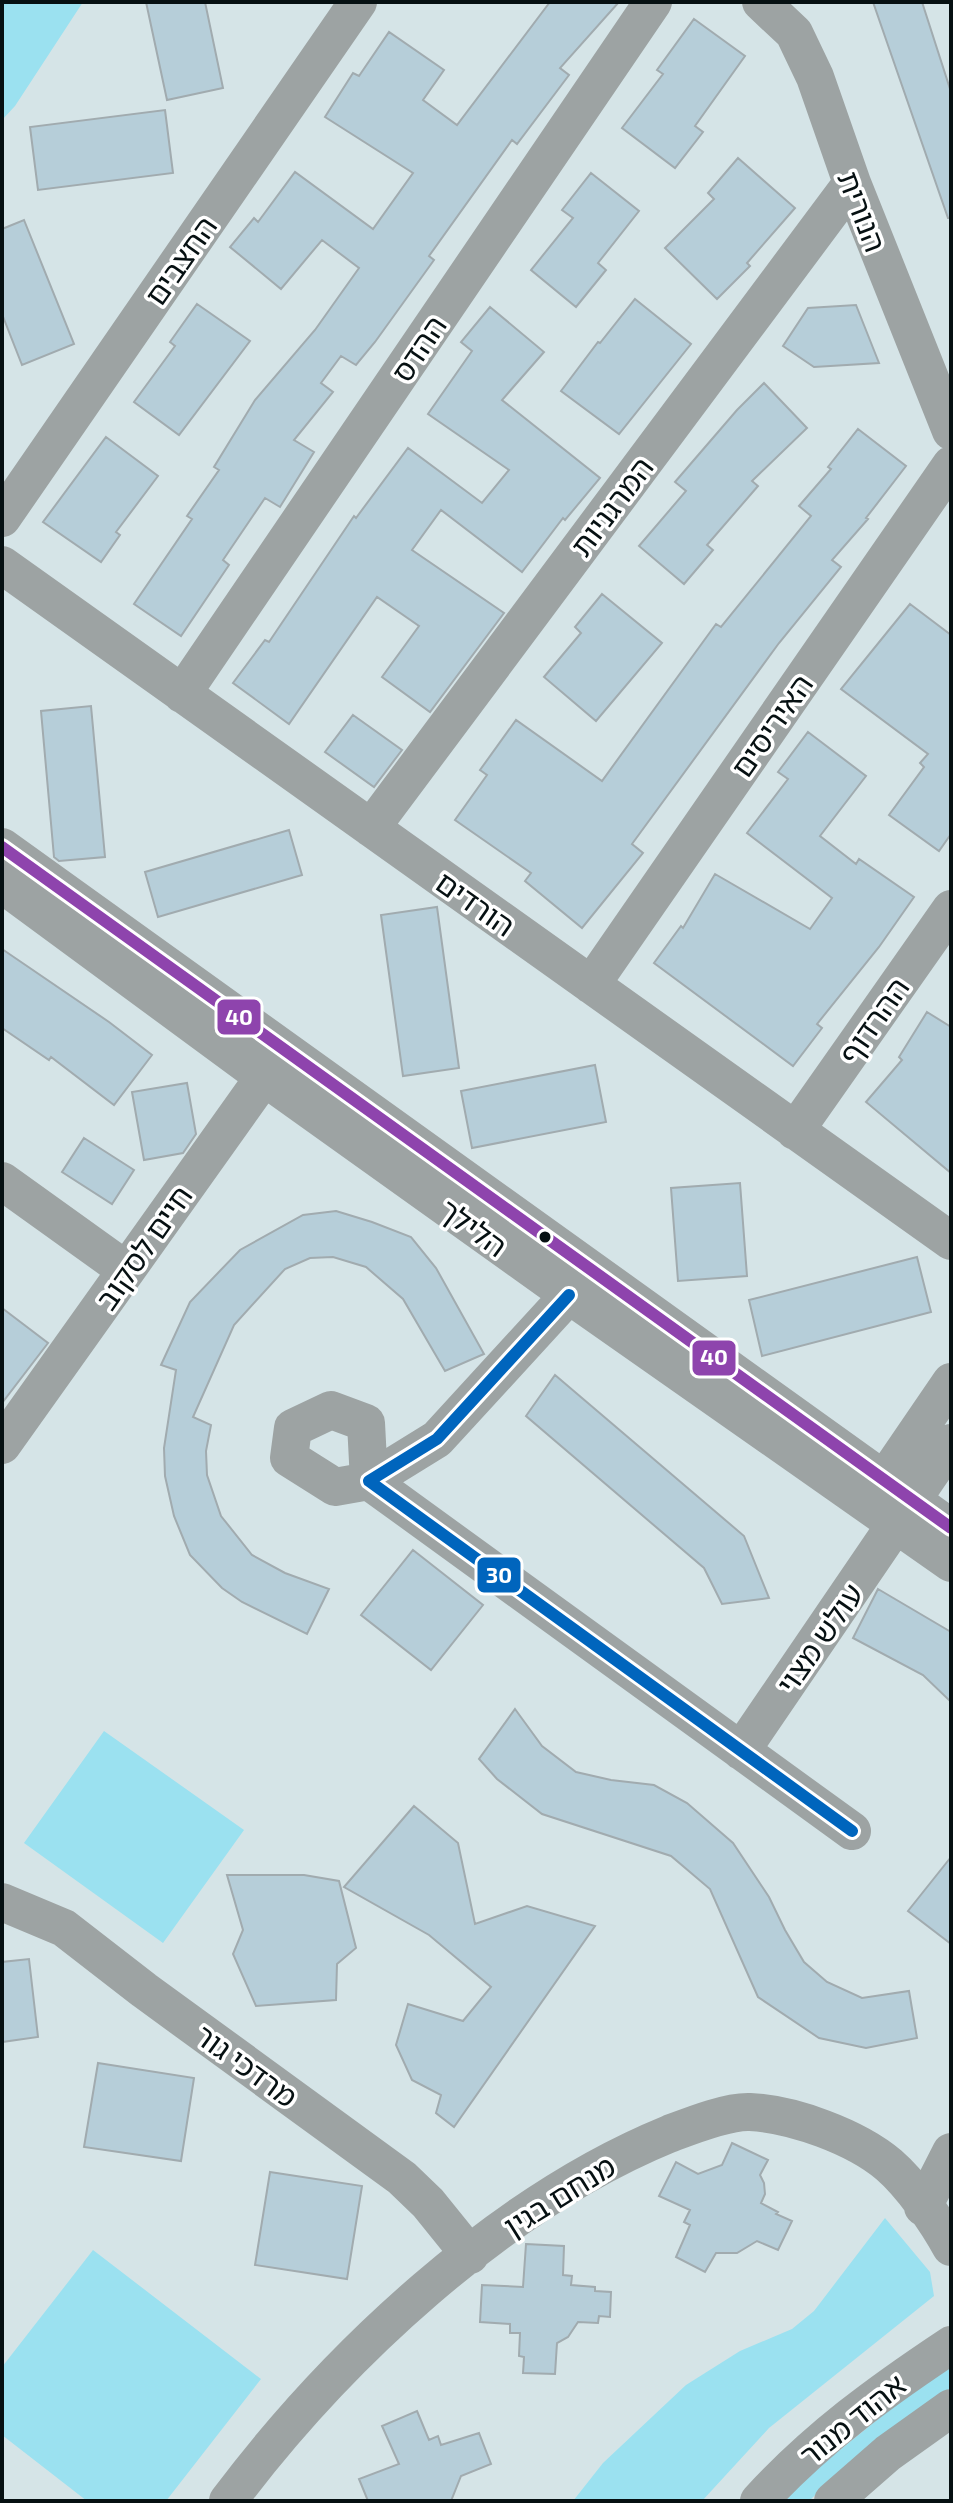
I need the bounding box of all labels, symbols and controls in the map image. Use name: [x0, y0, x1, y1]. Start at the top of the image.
street label: הנורית: [831, 166, 895, 256]
street label: החצבים: [137, 209, 223, 311]
street label: ההדס: [383, 308, 453, 388]
street label: המרגניות: [562, 449, 660, 563]
street label: האיריסים: [723, 667, 819, 783]
street label: הורדים: [430, 863, 522, 943]
street label: ההרדוף: [830, 970, 916, 1070]
line badge: 40: [216, 998, 262, 1036]
text: 40: [225, 1003, 253, 1029]
street label: חיים לסקוב: [87, 1178, 199, 1316]
street label: הלילך: [433, 1191, 515, 1263]
unlabelled marker: [537, 1229, 553, 1245]
line badge: 40: [691, 1339, 737, 1377]
text: 40: [700, 1343, 728, 1369]
line badge: 30: [476, 1556, 522, 1594]
text: 30: [486, 1561, 512, 1587]
street label: עולש מצוי: [768, 1576, 870, 1700]
street label: מרדכי גור: [189, 2016, 305, 2114]
street label: מנחם בגין: [497, 2147, 621, 2243]
street label: אהוד מנור: [792, 2366, 912, 2472]

